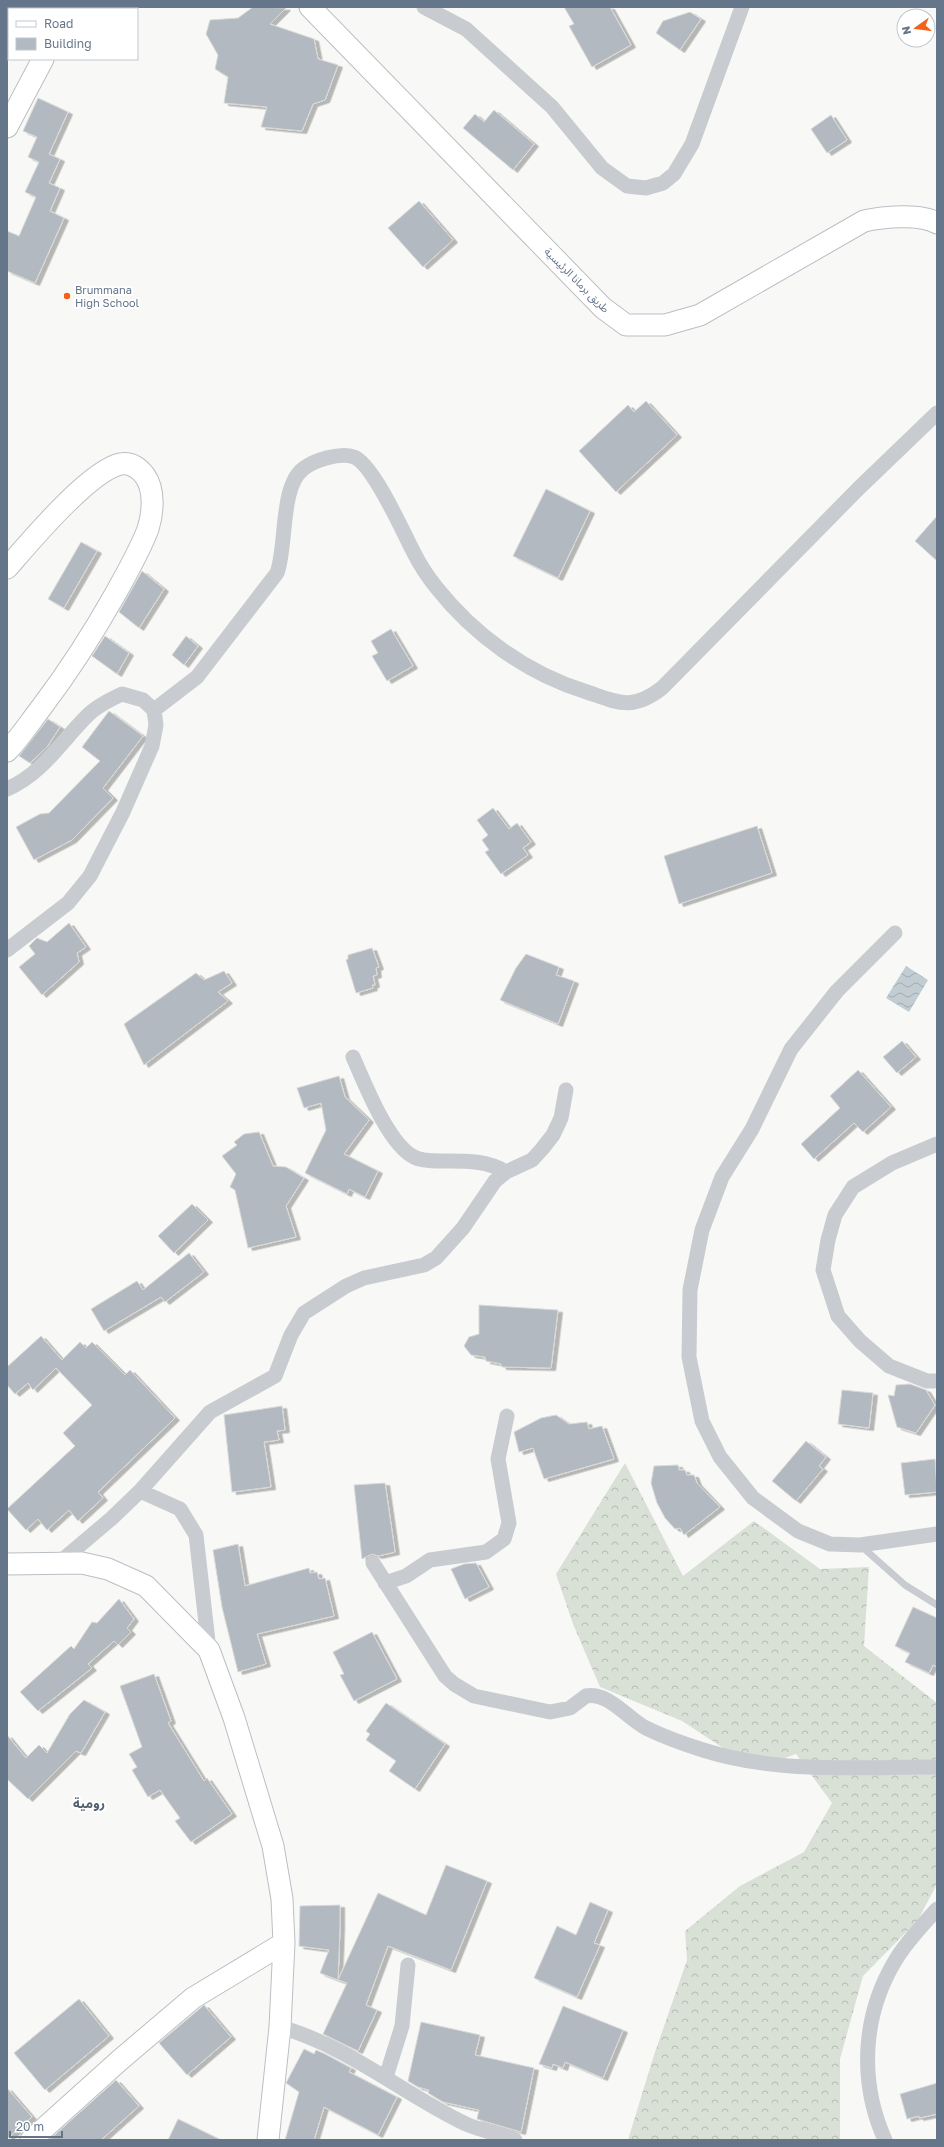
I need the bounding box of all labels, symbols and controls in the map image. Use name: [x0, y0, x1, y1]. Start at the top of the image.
legend: [8, 8, 138, 60]
north arrow: [896, 8, 936, 48]
text: Road: [44, 16, 73, 31]
text: N: [898, 25, 913, 36]
text: Building: [44, 36, 92, 51]
street label: طريق برمانا الرئيسية: [541, 244, 613, 316]
place label: Brummana High School: [75, 283, 140, 309]
marker: Brummana High School: [62, 291, 72, 301]
district label: رومية: [73, 1795, 105, 1811]
scale bar: [10, 2113, 62, 2139]
text: 20 m: [16, 2119, 44, 2134]

